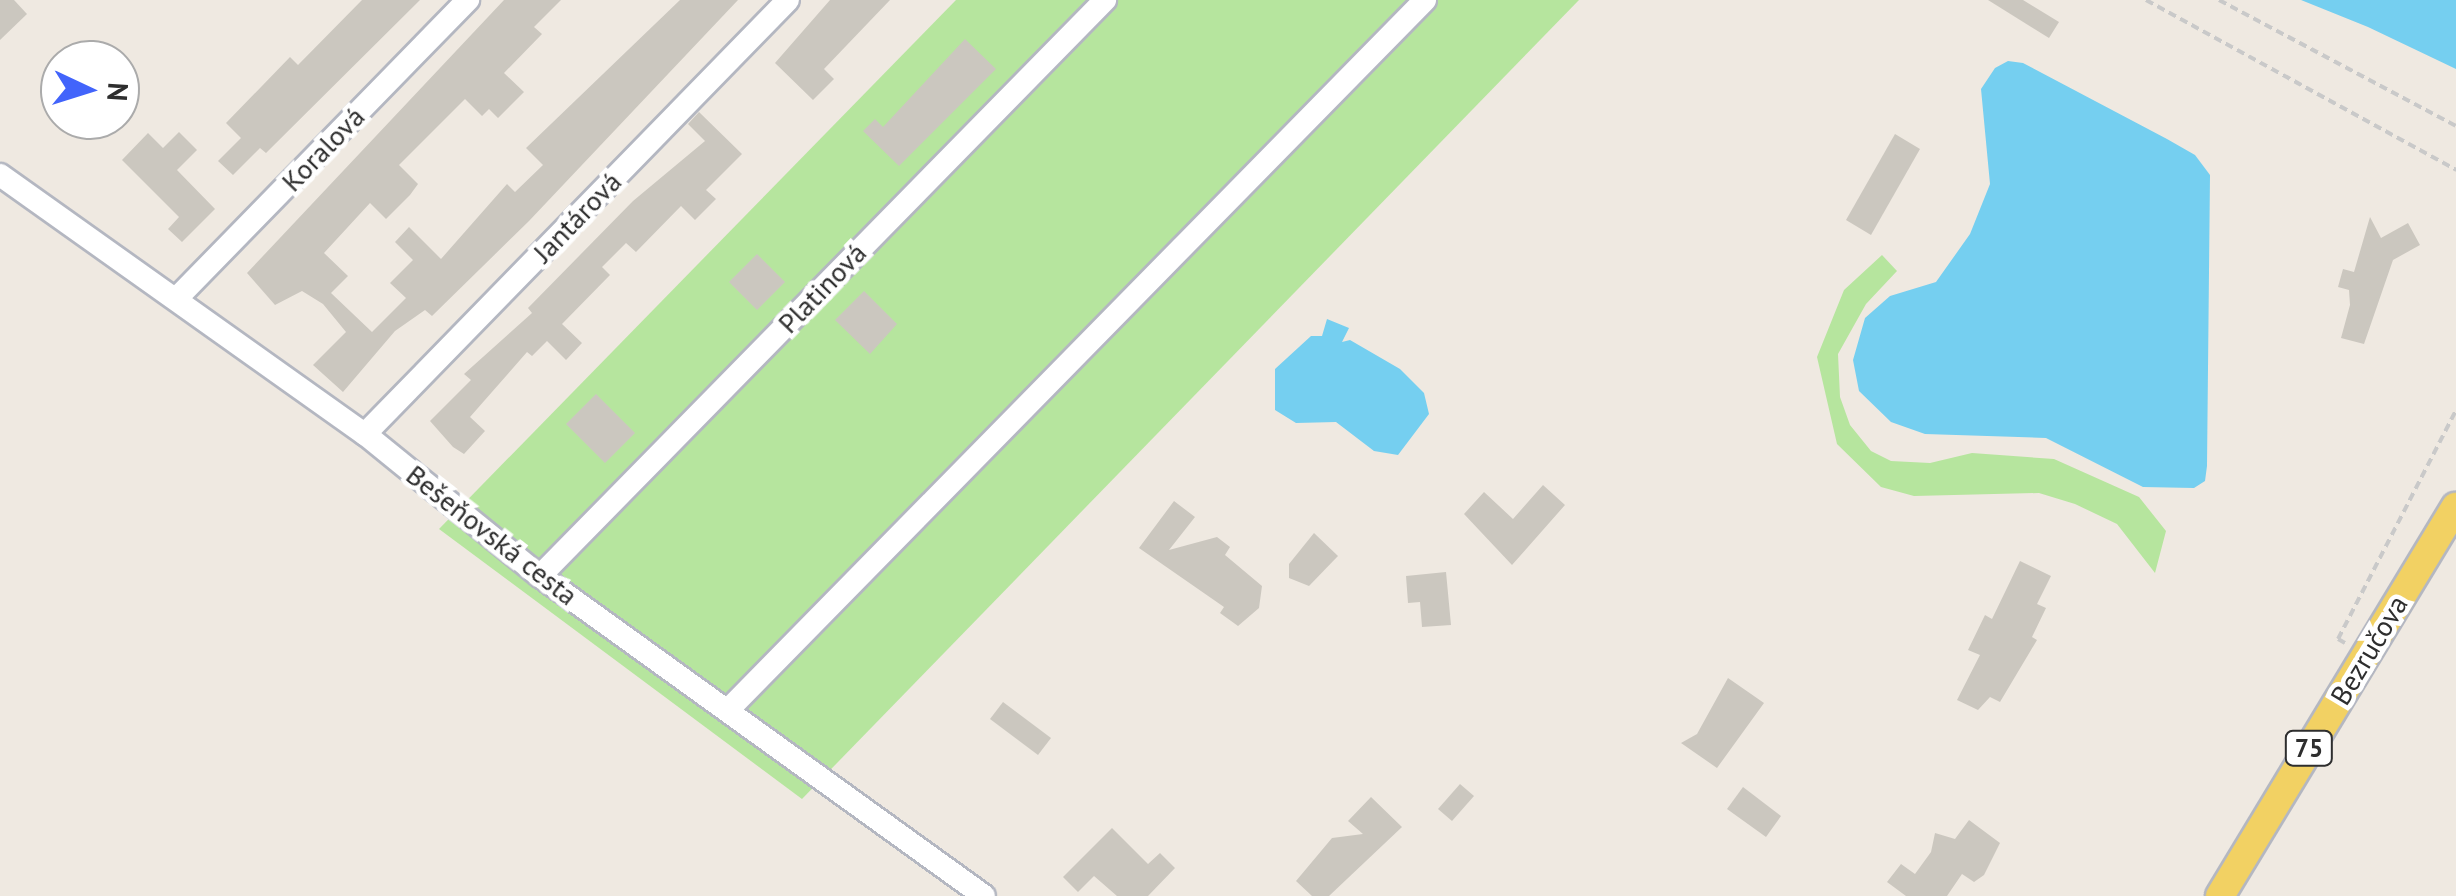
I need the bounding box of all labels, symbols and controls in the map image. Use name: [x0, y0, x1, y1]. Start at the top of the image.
north arrow: [40, 40, 140, 140]
text: N: [99, 82, 138, 102]
street label: Koralová: [275, 100, 371, 198]
street label: Jantárová: [526, 165, 628, 269]
street label: Platinová: [771, 236, 873, 340]
street label: Bešeňovská cesta: [400, 458, 584, 612]
street label: Bezručova: [2323, 589, 2415, 711]
road number: 75: [2284, 728, 2334, 768]

